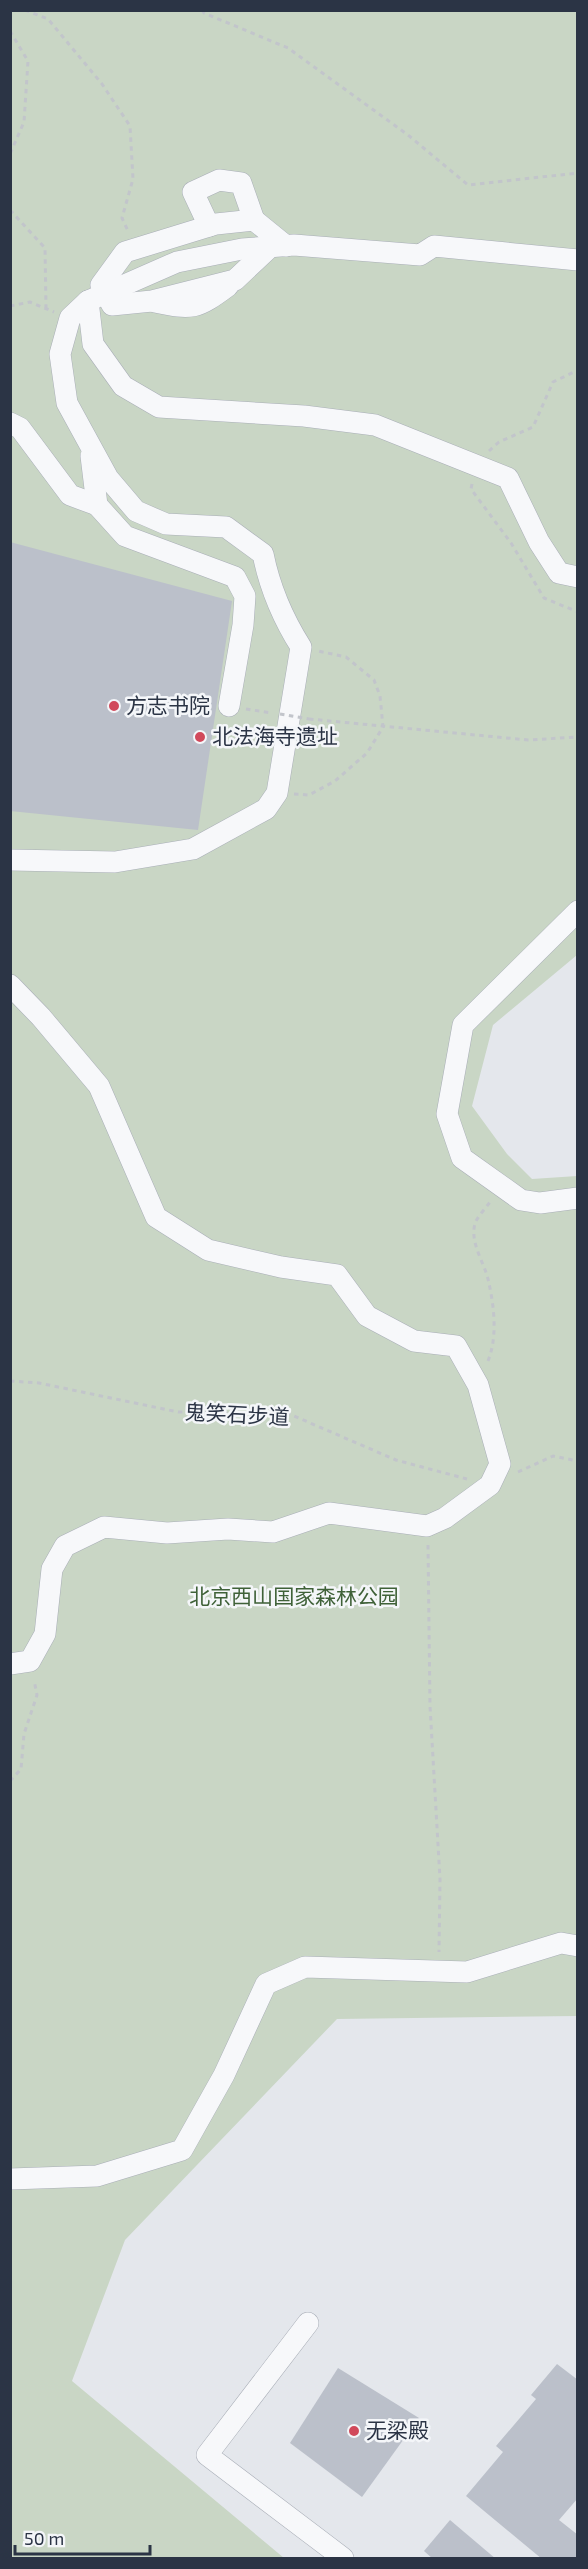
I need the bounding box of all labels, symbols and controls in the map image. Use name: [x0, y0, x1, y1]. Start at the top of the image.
place label: 方志书院: [126, 692, 210, 717]
marker: 方志书院: [107, 699, 121, 713]
place label: 北法海寺遗址: [212, 723, 338, 748]
marker: 北法海寺遗址: [193, 730, 207, 744]
street label: 鬼笑石步道: [184, 1398, 290, 1429]
park label: 北京西山国家森林公园: [189, 1583, 399, 1608]
place label: 无梁殿: [366, 2417, 429, 2442]
marker: 无梁殿: [347, 2424, 361, 2438]
scale bar: [15, 2518, 150, 2556]
text: 50 m: [24, 2527, 64, 2549]

